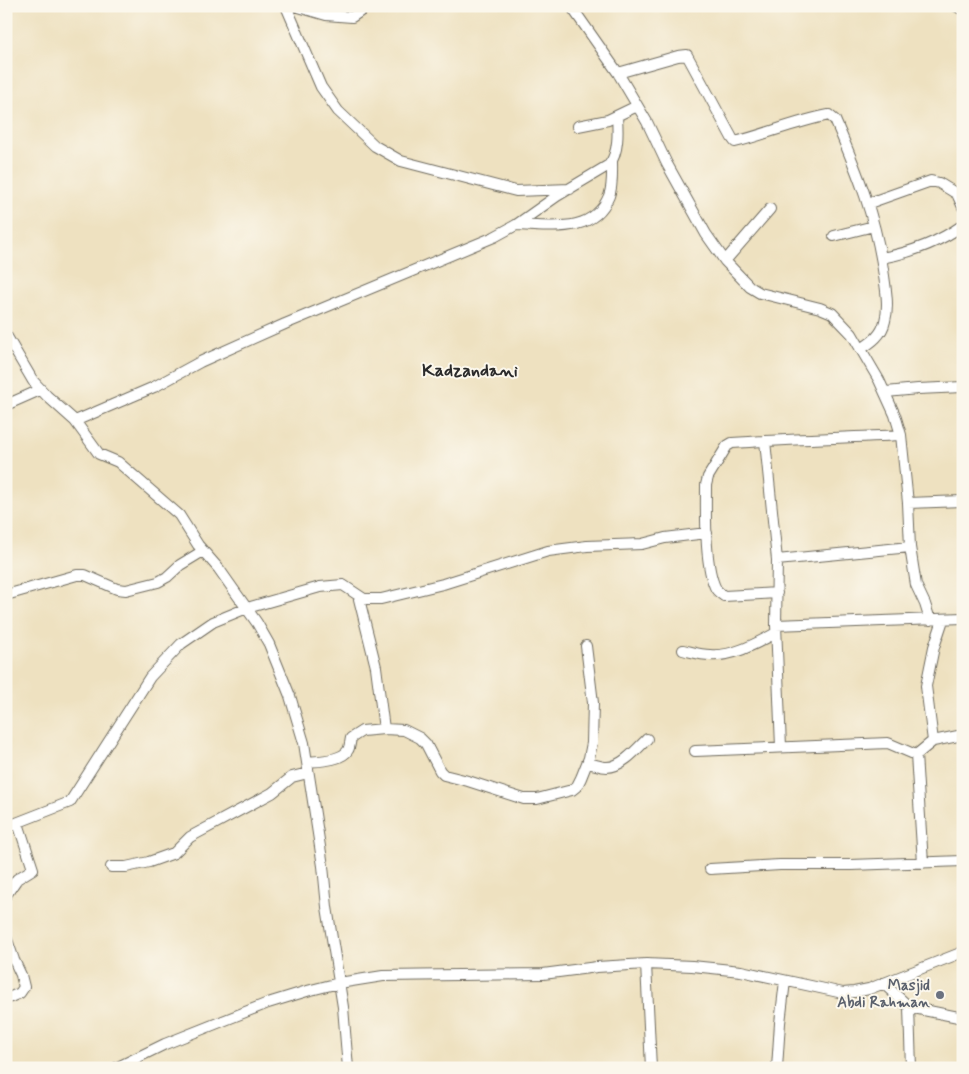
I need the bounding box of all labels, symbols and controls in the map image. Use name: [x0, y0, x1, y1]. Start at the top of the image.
district label: Kadzandani: [422, 359, 518, 383]
place label: Masjid Abdi Rahman: [837, 976, 930, 1013]
marker: Masjid Abdi Rahman: [934, 989, 946, 1001]

